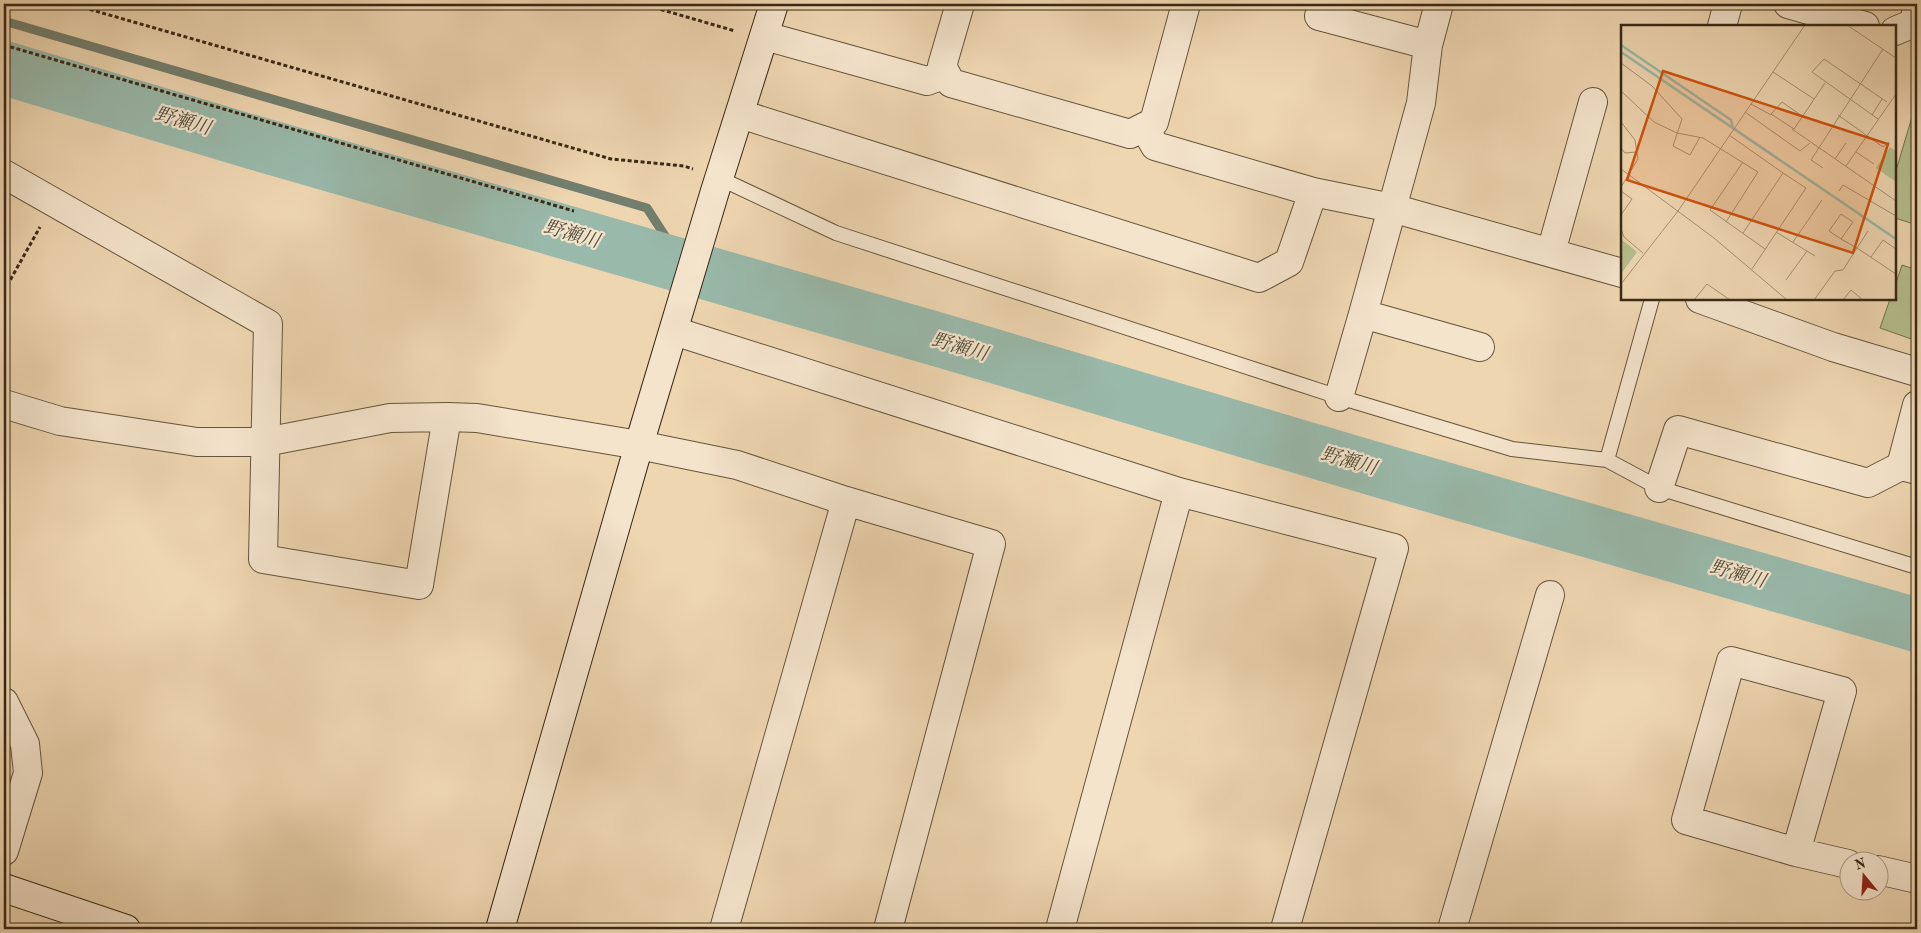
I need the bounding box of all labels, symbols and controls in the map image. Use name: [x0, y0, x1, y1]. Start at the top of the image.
inset map: [1621, 25, 1896, 300]
water label: 野瀬川: [152, 103, 215, 140]
water label: 野瀬川: [541, 216, 604, 253]
water label: 野瀬川: [929, 329, 992, 366]
water label: 野瀬川: [1318, 443, 1381, 480]
water label: 野瀬川: [1707, 556, 1770, 593]
north arrow: [1838, 850, 1888, 900]
text: N: [1853, 856, 1868, 873]

